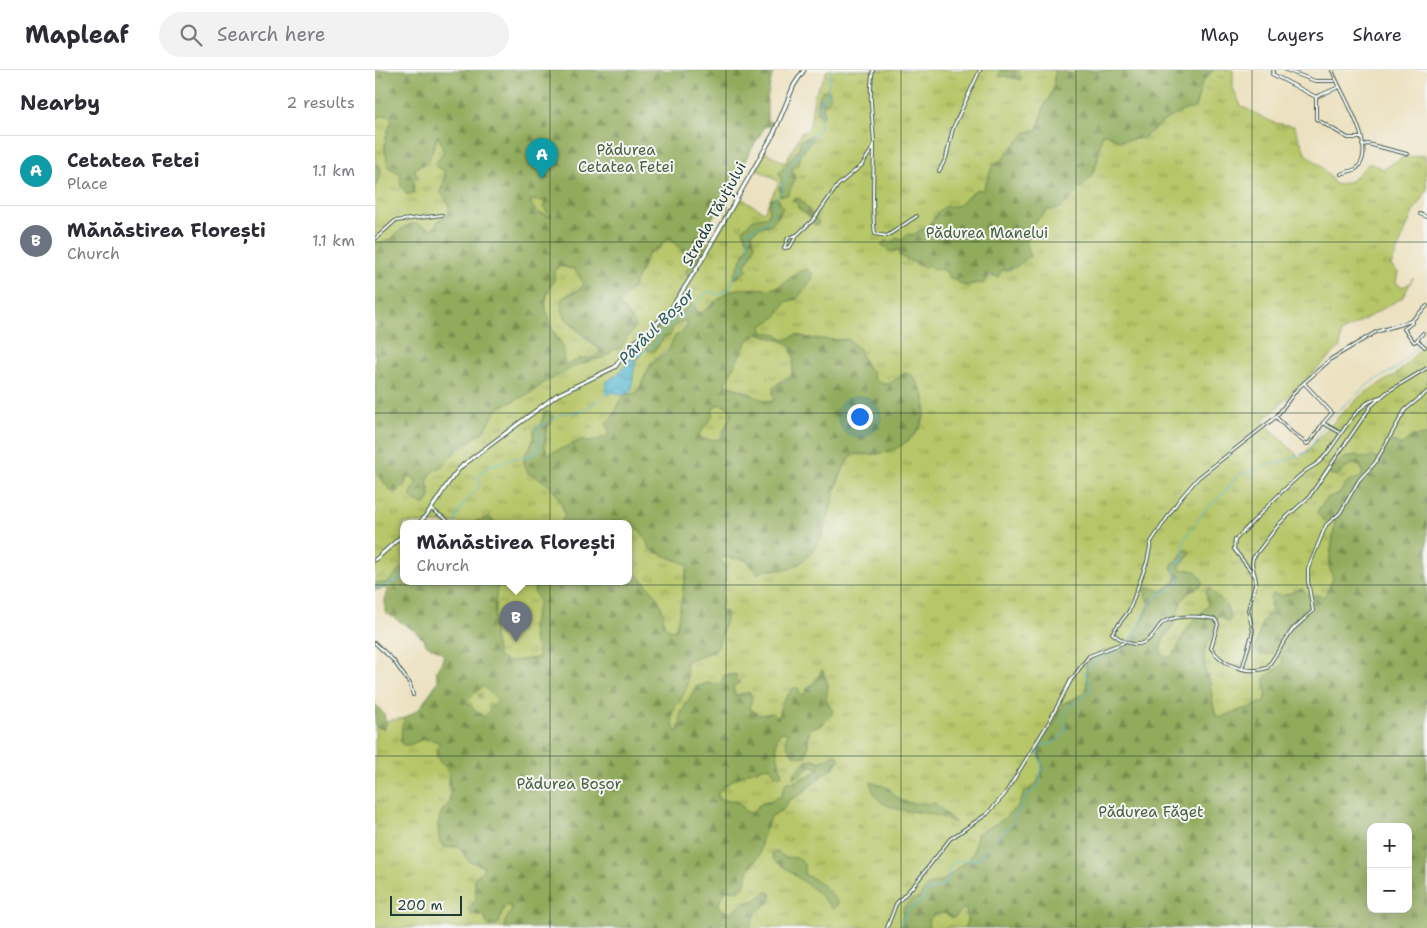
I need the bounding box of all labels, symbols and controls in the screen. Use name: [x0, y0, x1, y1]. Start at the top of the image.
search box: [159, 12, 509, 57]
text: Mapleaf: [25, 19, 129, 51]
icon: search: [177, 21, 205, 49]
text: Search here: [217, 22, 325, 47]
text: Map: [1201, 23, 1239, 47]
text: Layers: [1267, 23, 1324, 47]
text: Share: [1352, 23, 1402, 47]
text: Nearby: [20, 89, 100, 117]
text: 2 results: [286, 92, 355, 113]
pin: A: [526, 138, 558, 179]
park label: Pădurea Cetatea Fetei: [578, 140, 674, 177]
text: Cetatea Fetei: [67, 148, 199, 173]
street label: Strada Tăuțiului: [677, 158, 752, 270]
text: A: [30, 160, 42, 181]
text: 1.1 km: [312, 160, 355, 181]
text: Place: [67, 173, 108, 194]
text: Mănăstirea Florești: [67, 218, 266, 243]
park label: Pădurea Manelui: [926, 223, 1048, 243]
text: B: [31, 230, 41, 251]
text: 1.1 km: [312, 230, 355, 251]
text: Church: [67, 243, 120, 264]
water label: Pârâul Boșor: [614, 284, 700, 369]
your location: [847, 404, 873, 430]
popup: [400, 520, 632, 585]
text: Mănăstirea Florești: [417, 530, 615, 555]
text: Church: [417, 555, 469, 576]
pin: B: [500, 601, 532, 642]
park label: Pădurea Boșor: [516, 774, 622, 795]
park label: Pădurea Făget: [1098, 802, 1204, 822]
map controls: [1367, 823, 1412, 913]
button: +: [1367, 823, 1412, 868]
button: −: [1367, 868, 1412, 913]
scale bar: [390, 893, 463, 916]
text: 200 m: [397, 896, 443, 914]

